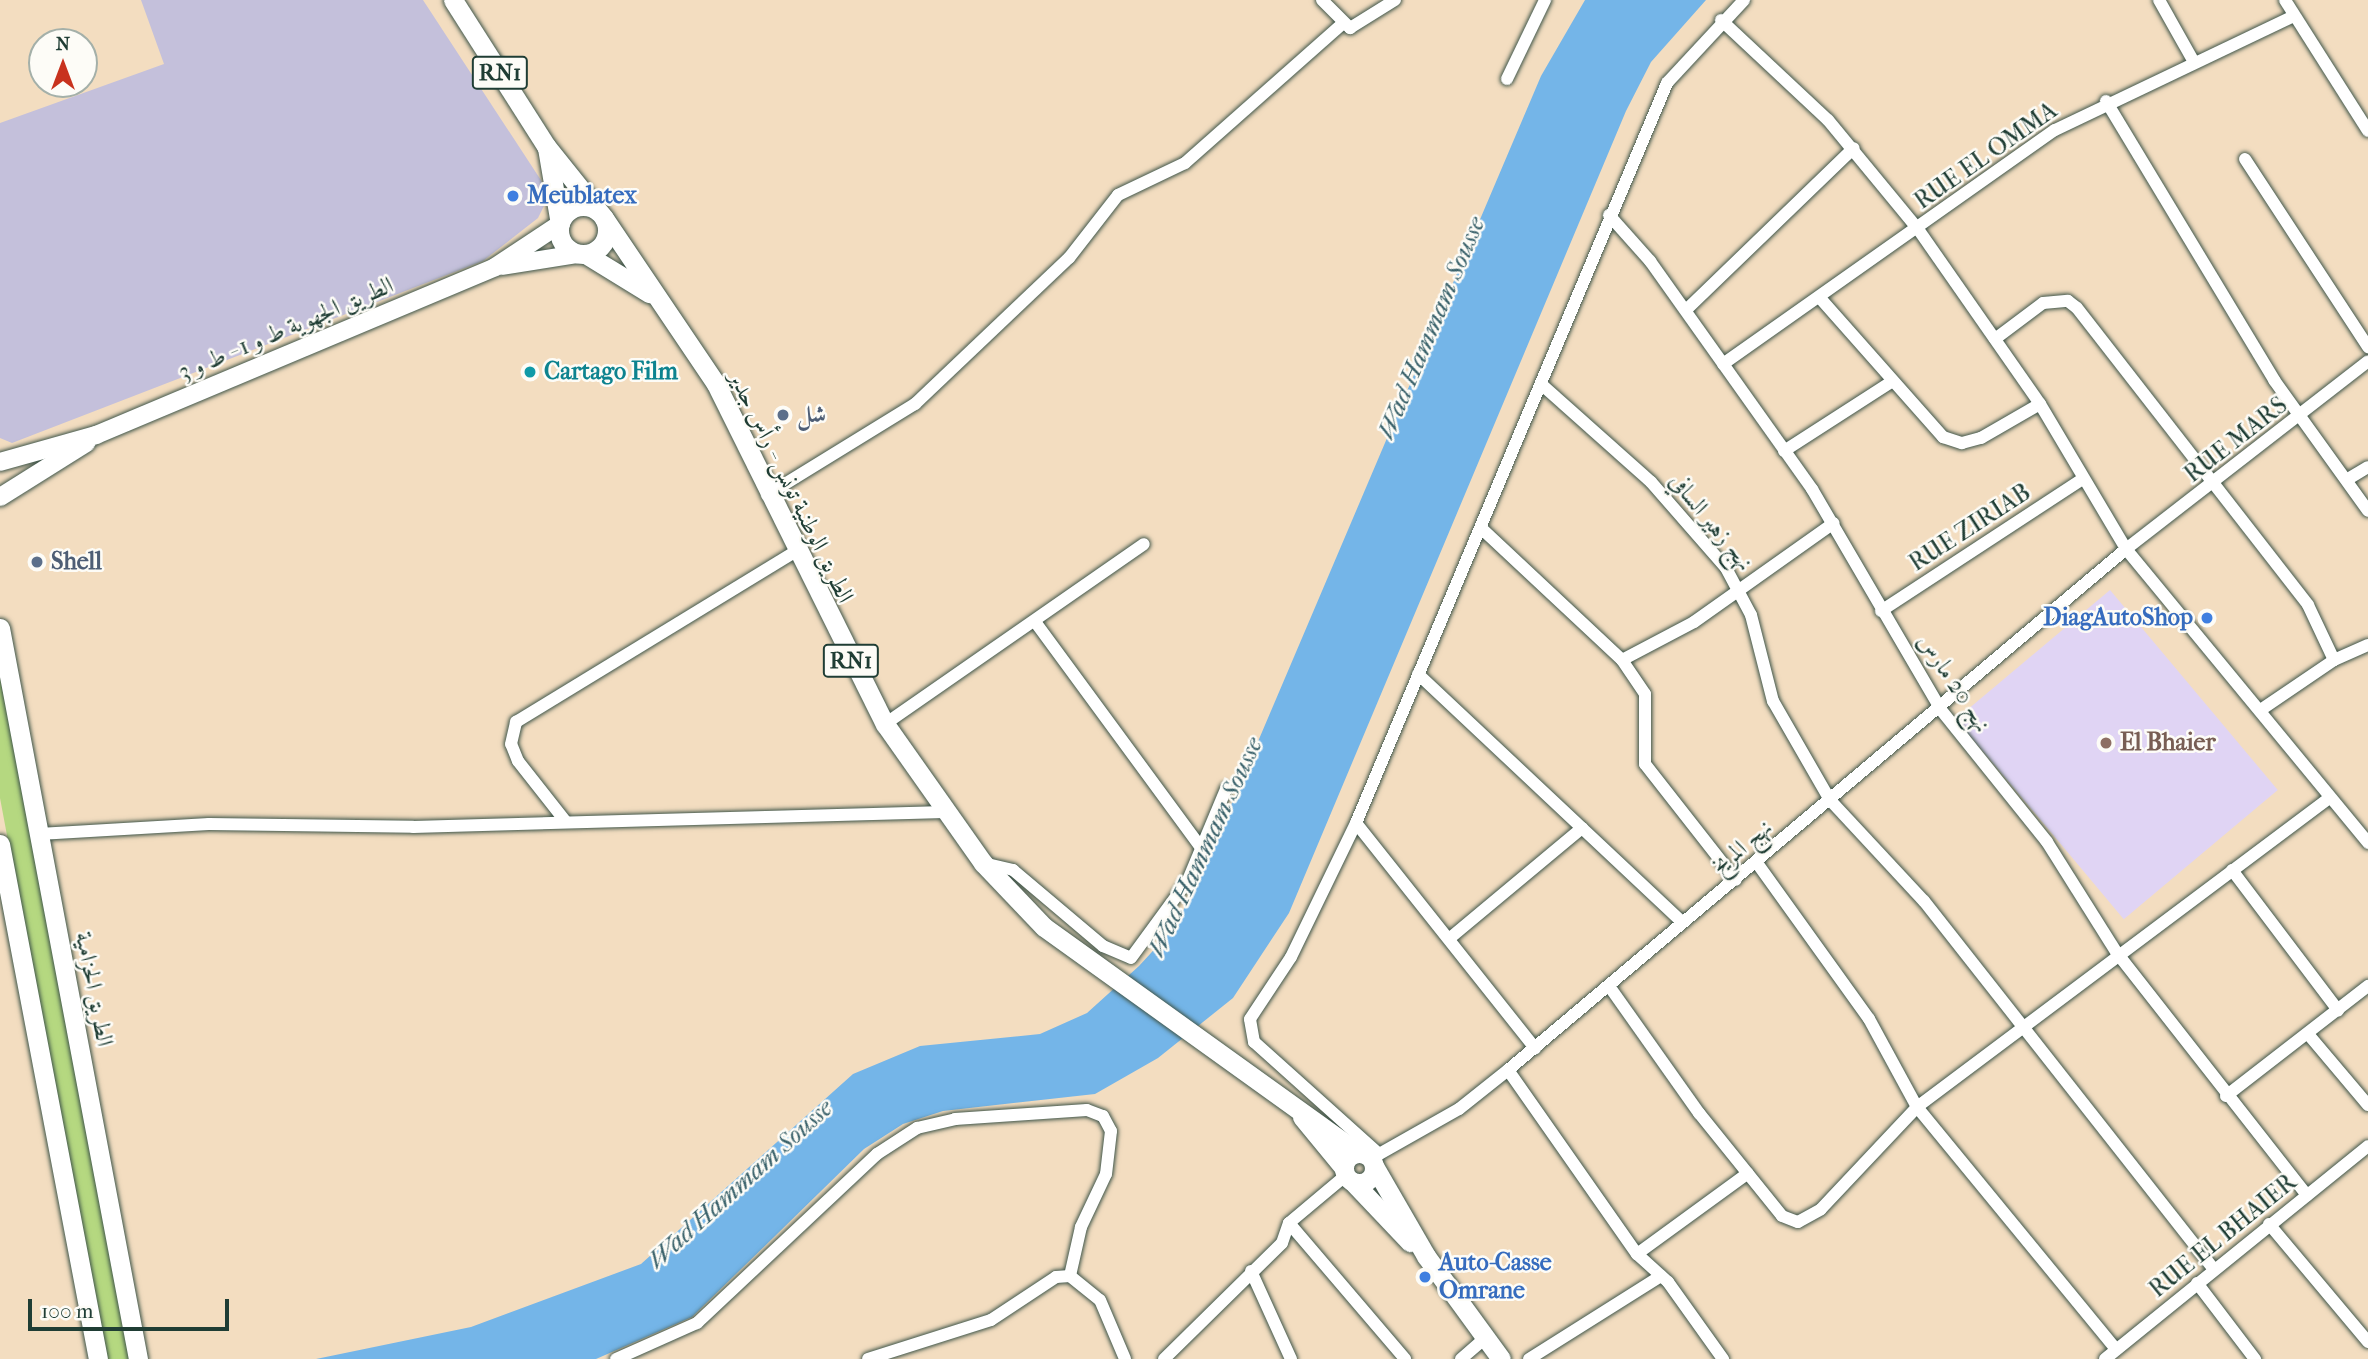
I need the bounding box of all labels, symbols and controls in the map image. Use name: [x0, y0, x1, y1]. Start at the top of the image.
north arrow: [28, 28, 98, 98]
text: N: [56, 33, 70, 55]
road number: RN1: [470, 54, 530, 92]
street label: RUE EL OMMA: [1909, 96, 2063, 216]
place label: Meublatex: [527, 182, 637, 210]
marker: Meublatex: [505, 188, 521, 204]
water label: Wad Hammam Sousse: [1370, 212, 1492, 444]
street label: الطريق الجهوية ط و 1 - ط و 3: [174, 271, 398, 387]
place label: Cartago Film: [544, 358, 678, 386]
marker: Cartago Film: [522, 364, 538, 380]
street label: الطريق الوطنية تونس - رأس جدير: [722, 366, 860, 608]
street label: RUE MARS: [2179, 391, 2293, 489]
place label: شل: [797, 401, 826, 429]
marker: شل: [775, 407, 791, 423]
street label: نهج زهير السافي: [1663, 467, 1759, 577]
street label: RUE ZIRIAB: [1904, 478, 2036, 578]
place label: Shell: [51, 548, 102, 576]
marker: Shell: [29, 554, 45, 570]
place label: DiagAutoShop: [2043, 604, 2193, 632]
marker: DiagAutoShop: [2199, 610, 2215, 626]
street label: نهج 20 مارس: [1911, 628, 1997, 738]
road number: RN1: [821, 642, 881, 680]
place label: El Bhaier: [2120, 729, 2216, 757]
water label: Wad Hammam Sousse: [1140, 732, 1270, 962]
marker: El Bhaier: [2098, 735, 2114, 751]
street label: نهج المريخ: [1706, 813, 1778, 881]
street label: الطريق الحزامية: [69, 929, 119, 1049]
water label: Wad Hammam Sousse: [641, 1093, 839, 1275]
street label: RUE EL BHAIER: [2144, 1168, 2302, 1304]
place label: Auto-Casse Omrane: [1439, 1249, 1552, 1305]
marker: Auto-Casse Omrane: [1417, 1269, 1433, 1285]
scale bar: [32, 1286, 233, 1330]
text: 100 m: [41, 1299, 94, 1323]

